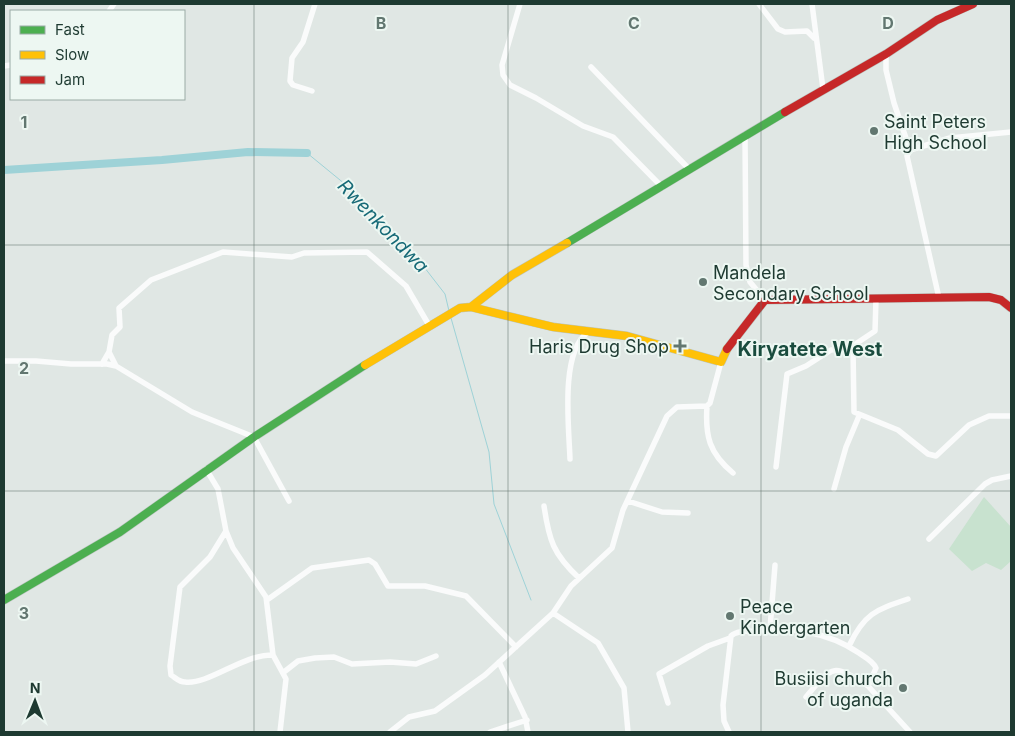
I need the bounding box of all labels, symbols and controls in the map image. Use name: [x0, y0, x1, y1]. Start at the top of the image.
legend: [10, 10, 185, 100]
text: B: [376, 13, 386, 33]
text: C: [628, 13, 640, 33]
text: D: [882, 13, 894, 33]
text: Fast: [55, 20, 85, 39]
text: Slow: [55, 45, 89, 64]
text: Jam: [55, 70, 85, 89]
place label: Saint Peters High School: [884, 111, 987, 153]
text: 1: [21, 112, 27, 132]
marker: Saint Peters High School: [868, 125, 880, 137]
water label: Rwenkondwa: [333, 175, 433, 278]
place label: Mandela Secondary School: [713, 262, 869, 304]
marker: Mandela Secondary School: [697, 276, 709, 288]
place label: Haris Drug Shop: [529, 336, 669, 357]
district label: Kiryatete West: [738, 337, 882, 361]
marker: Haris Drug Shop: [673, 339, 687, 353]
text: 2: [19, 358, 29, 378]
place label: Peace Kindergarten: [740, 596, 850, 638]
text: 3: [19, 603, 29, 623]
marker: Peace Kindergarten: [724, 610, 736, 622]
place label: Busiisi church of uganda: [774, 668, 893, 710]
north arrow: [10, 676, 60, 726]
text: N: [30, 679, 41, 696]
marker: Busiisi church of uganda: [897, 682, 909, 694]

